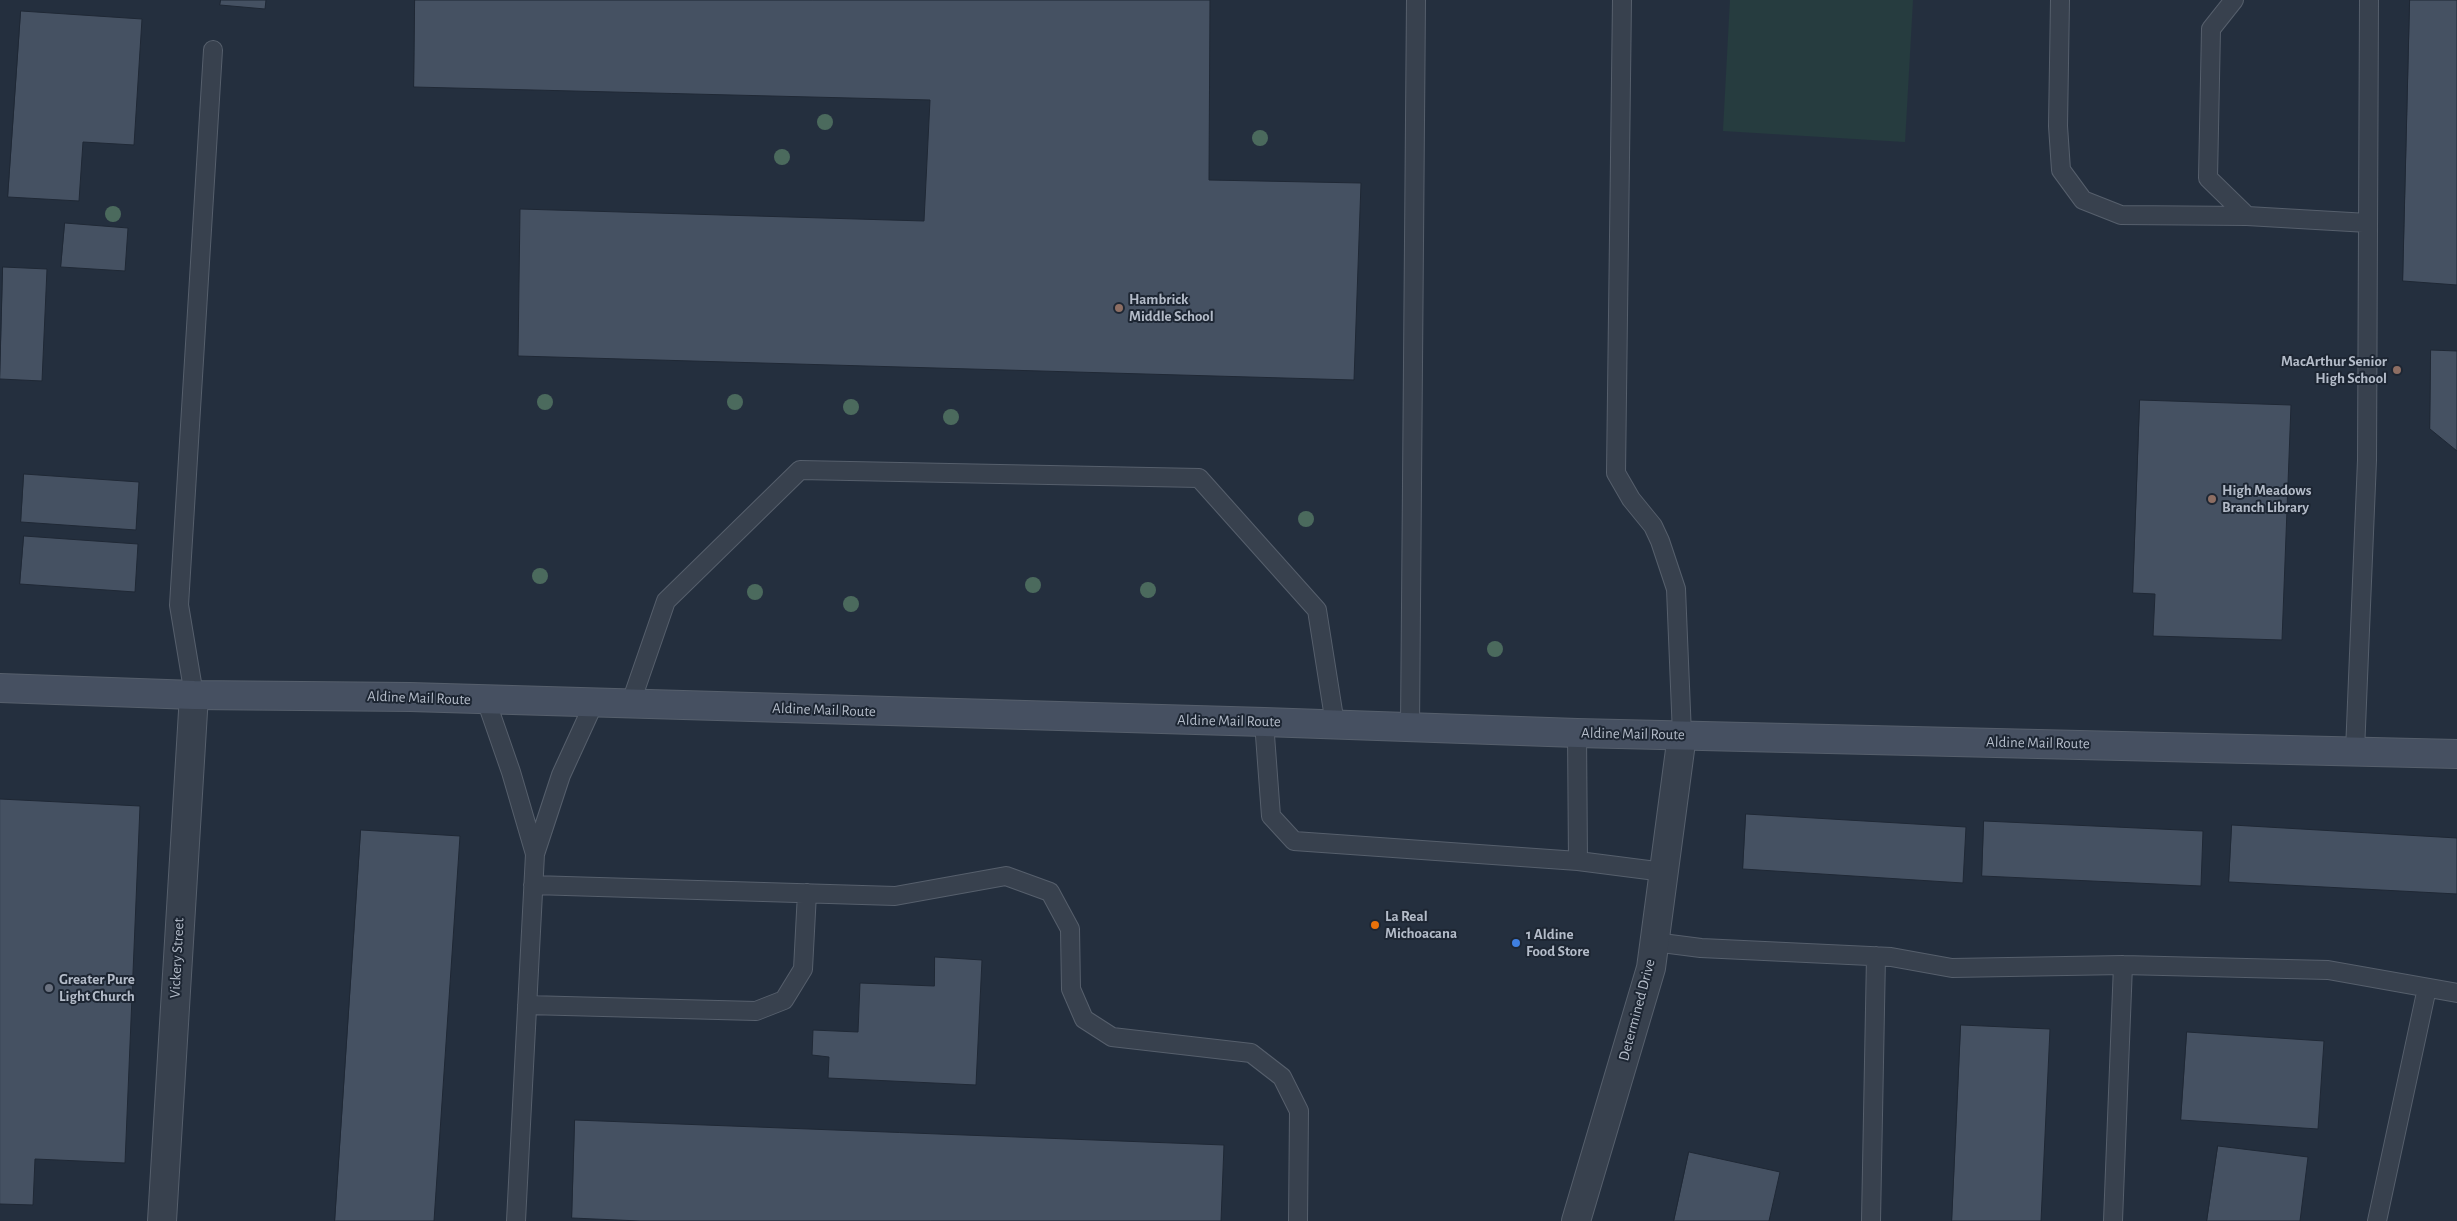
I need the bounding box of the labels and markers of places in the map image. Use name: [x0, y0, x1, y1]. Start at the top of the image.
place label: Hambrick Middle School: [1129, 290, 1214, 325]
marker: Hambrick Middle School: [1113, 302, 1125, 314]
place label: MacArthur Senior High School: [2281, 352, 2387, 387]
marker: MacArthur Senior High School: [2391, 364, 2403, 376]
place label: High Meadows Branch Library: [2222, 481, 2311, 516]
marker: High Meadows Branch Library: [2206, 493, 2218, 505]
place label: La Real Michoacana: [1385, 907, 1457, 942]
marker: La Real Michoacana: [1369, 919, 1381, 931]
place label: 1 Aldine Food Store: [1526, 925, 1589, 960]
marker: 1 Aldine Food Store: [1510, 937, 1522, 949]
place label: Greater Pure Light Church: [59, 970, 135, 1005]
marker: Greater Pure Light Church: [43, 982, 55, 994]

